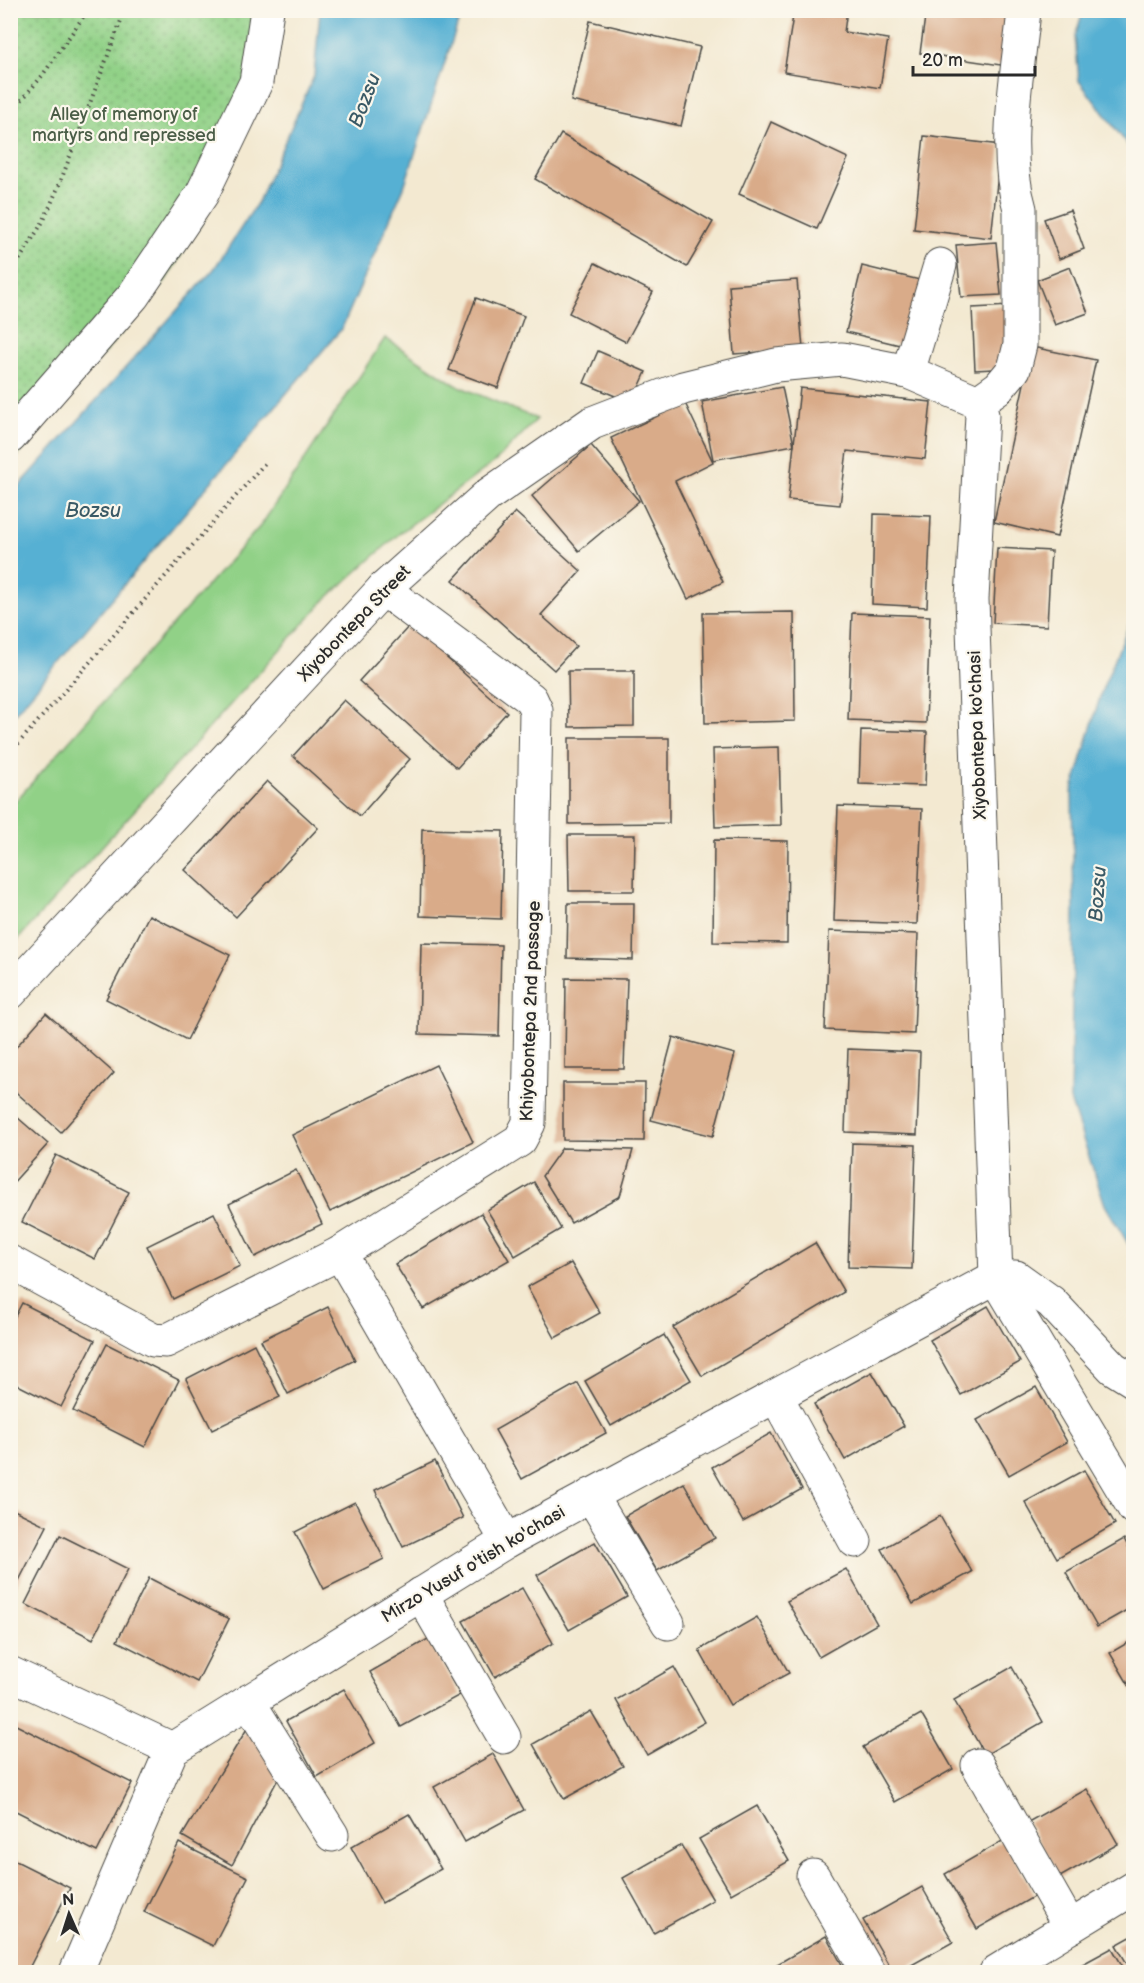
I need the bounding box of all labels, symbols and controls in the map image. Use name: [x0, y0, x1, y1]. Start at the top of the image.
scale bar: [913, 39, 1034, 77]
text: 20 m: [922, 50, 963, 71]
water label: Bozsu: [344, 70, 386, 131]
park label: Alley of memory of martyrs and repressed: [32, 104, 216, 146]
water label: Bozsu: [65, 499, 121, 523]
street label: Xiyobontepa Street: [293, 561, 415, 686]
street label: Xiyobontepa ko'chasi: [964, 650, 991, 821]
water label: Bozsu: [1084, 865, 1112, 923]
street label: Khiyobontepa 2nd passage: [516, 900, 545, 1122]
street label: Mirzo Yusuf o'tish ko'chasi: [378, 1501, 569, 1628]
north arrow: [39, 1884, 99, 1944]
text: N: [62, 1891, 75, 1910]

